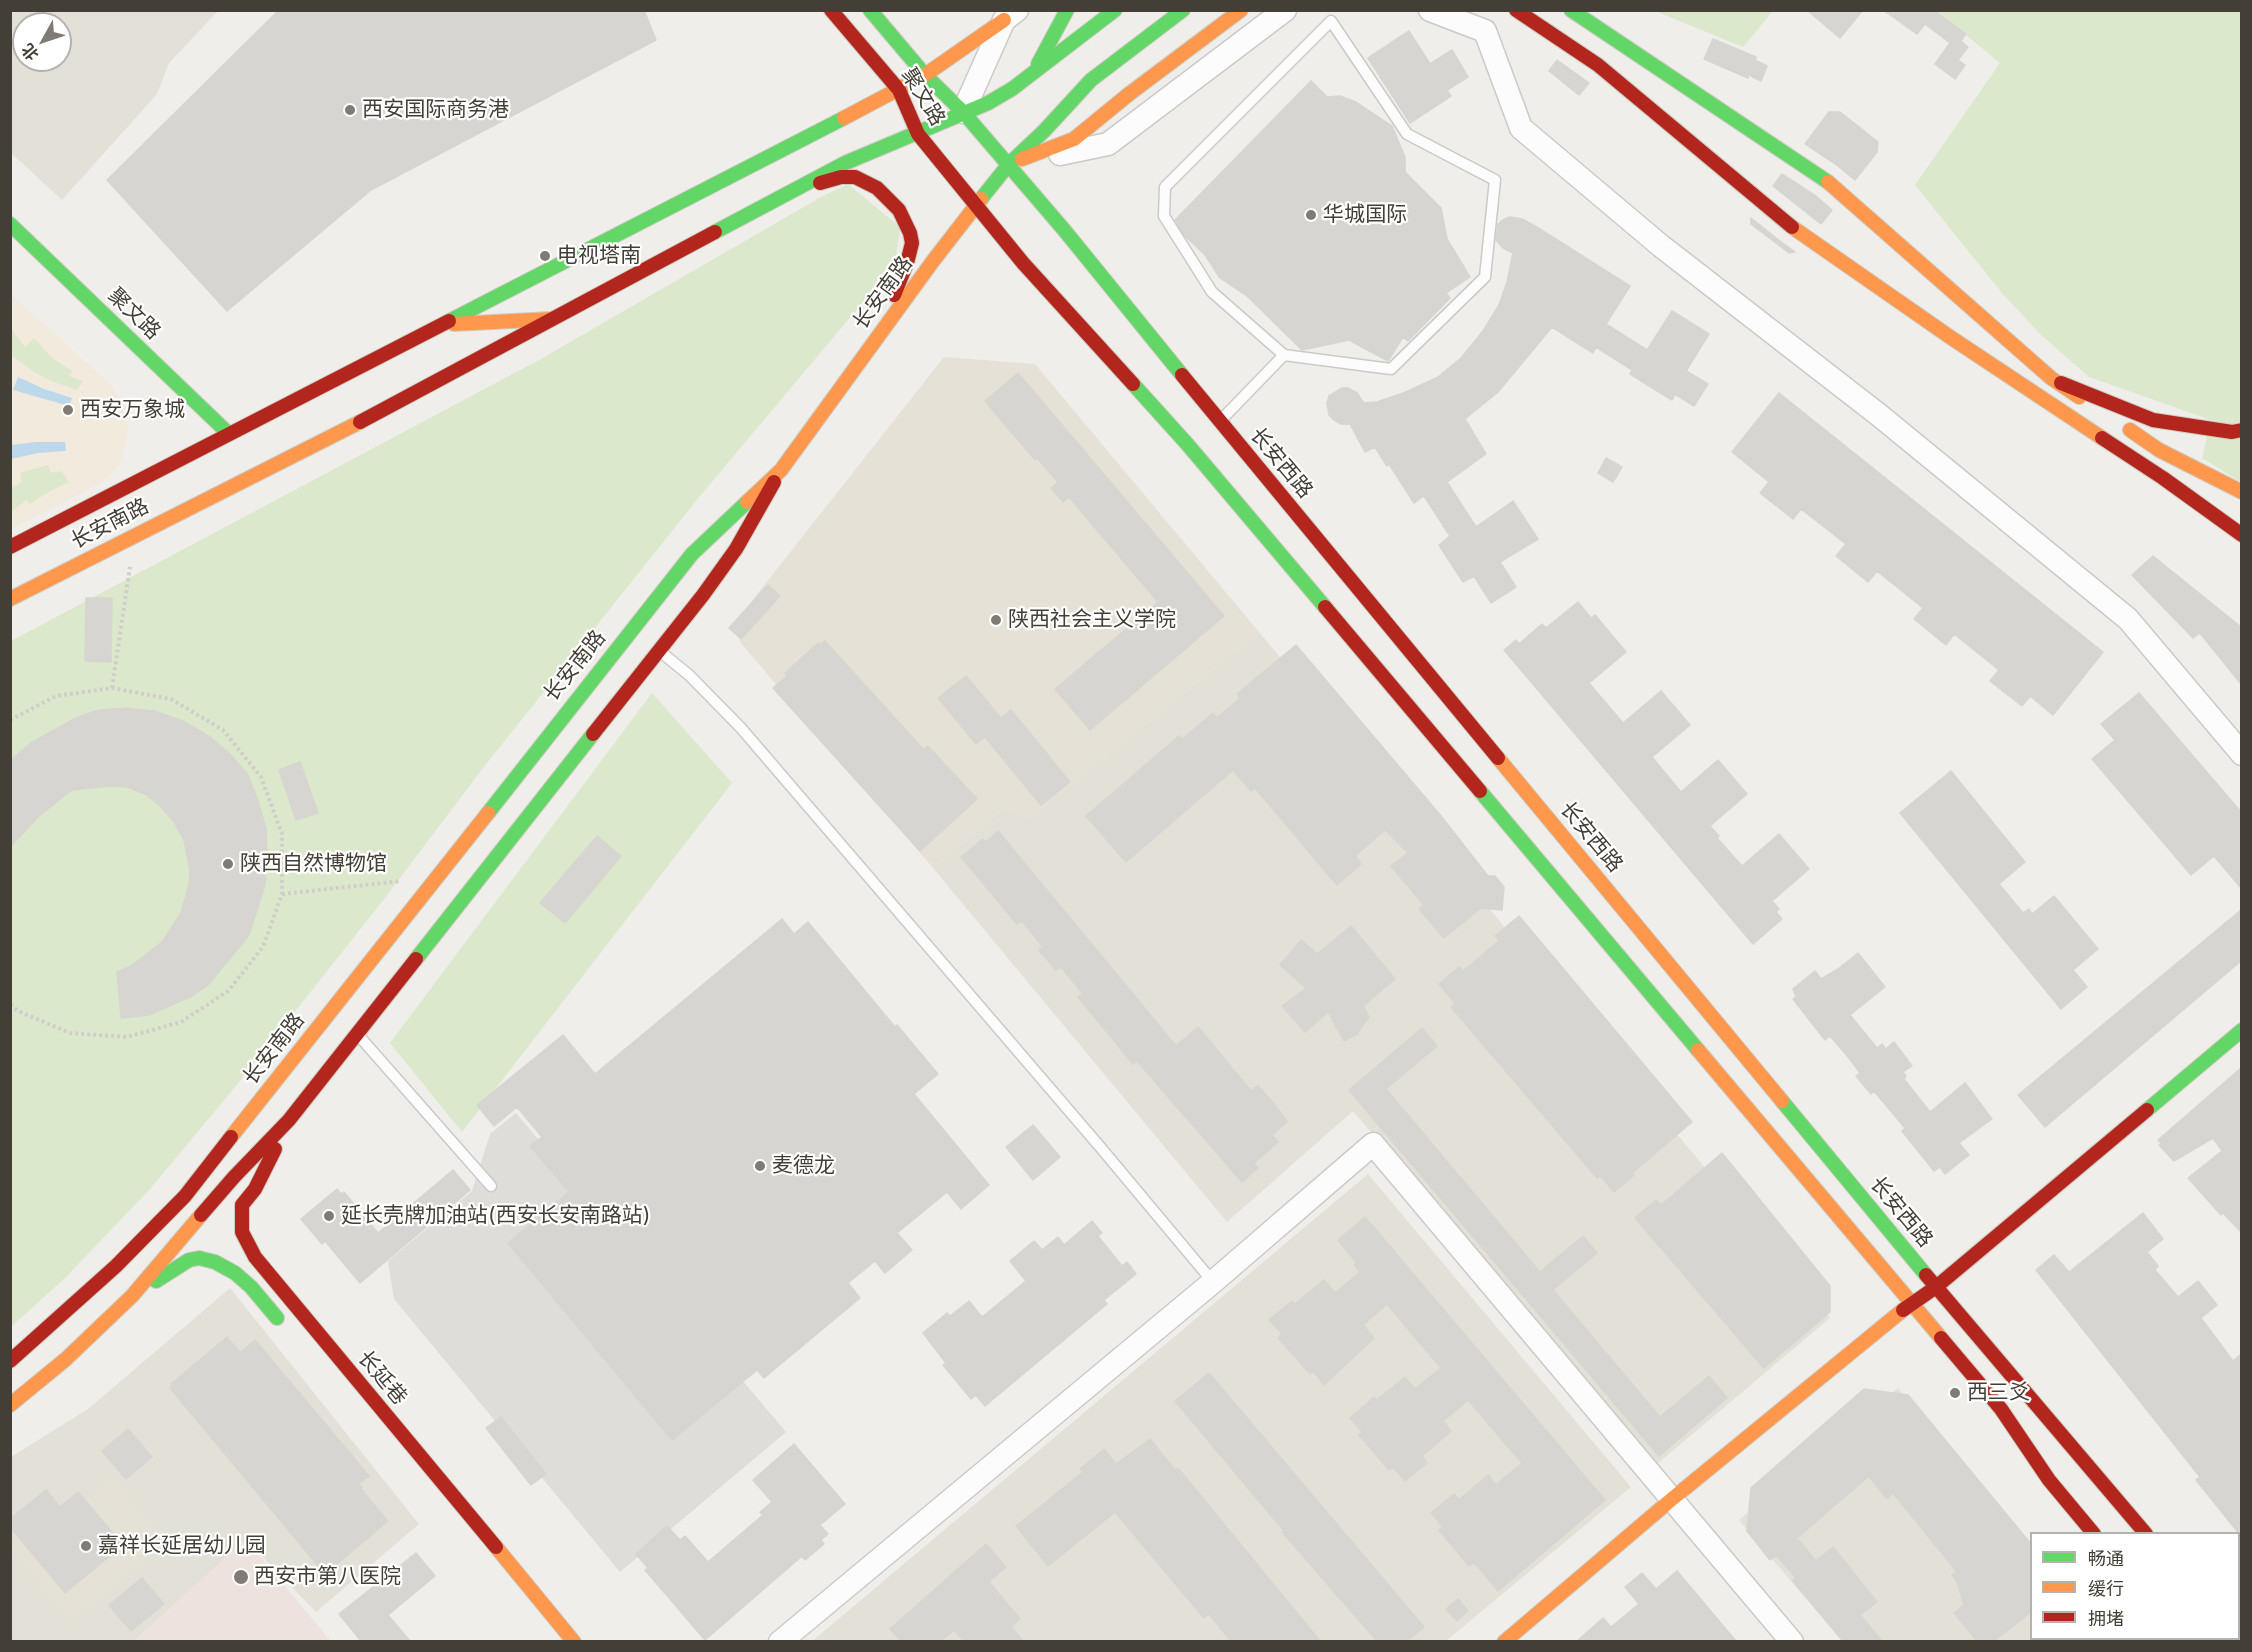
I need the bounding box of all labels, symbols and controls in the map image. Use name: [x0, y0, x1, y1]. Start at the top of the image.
north arrow: [12, 12, 72, 72]
text: 北: [17, 40, 43, 65]
street label: 聚文路: [896, 64, 950, 130]
place label: 西安国际商务港: [362, 97, 509, 123]
marker: 西安国际商务港: [343, 103, 357, 117]
place label: 华城国际: [1323, 202, 1407, 228]
marker: 华城国际: [1304, 208, 1318, 222]
place label: 电视塔南: [557, 243, 641, 269]
marker: 电视塔南: [538, 249, 552, 263]
street label: 长安南路: [848, 252, 918, 334]
street label: 聚文路: [103, 283, 165, 345]
place label: 西安万象城: [80, 397, 185, 423]
marker: 西安万象城: [61, 403, 75, 417]
street label: 长安西路: [1244, 423, 1318, 503]
street label: 长安南路: [67, 494, 153, 554]
place label: 陕西社会主义学院: [1008, 607, 1176, 633]
marker: 陕西社会主义学院: [989, 613, 1003, 627]
street label: 长安南路: [539, 625, 611, 707]
street label: 长安西路: [1554, 797, 1628, 877]
place label: 陕西自然博物馆: [240, 851, 387, 877]
marker: 陕西自然博物馆: [221, 857, 235, 871]
street label: 长安南路: [238, 1008, 310, 1090]
place label: 麦德龙: [772, 1153, 835, 1179]
marker: 麦德龙: [753, 1159, 767, 1173]
street label: 长安西路: [1864, 1172, 1938, 1252]
place label: 延长壳牌加油站(西安长安南路站): [341, 1203, 650, 1229]
marker: 延长壳牌加油站(西安长安南路站): [322, 1209, 336, 1223]
street label: 长延巷: [352, 1346, 412, 1410]
place label: 西三爻: [1967, 1380, 2030, 1406]
marker: 西三爻: [1948, 1386, 1962, 1400]
legend: [2030, 1532, 2240, 1640]
place label: 嘉祥长延居幼儿园: [98, 1533, 266, 1559]
marker: 嘉祥长延居幼儿园: [79, 1539, 93, 1553]
text: 畅通: [2088, 1548, 2124, 1569]
place label: 西安市第八医院: [254, 1564, 401, 1590]
marker: 西安市第八医院: [232, 1568, 250, 1586]
text: 缓行: [2088, 1578, 2124, 1599]
text: 拥堵: [2088, 1608, 2124, 1629]

